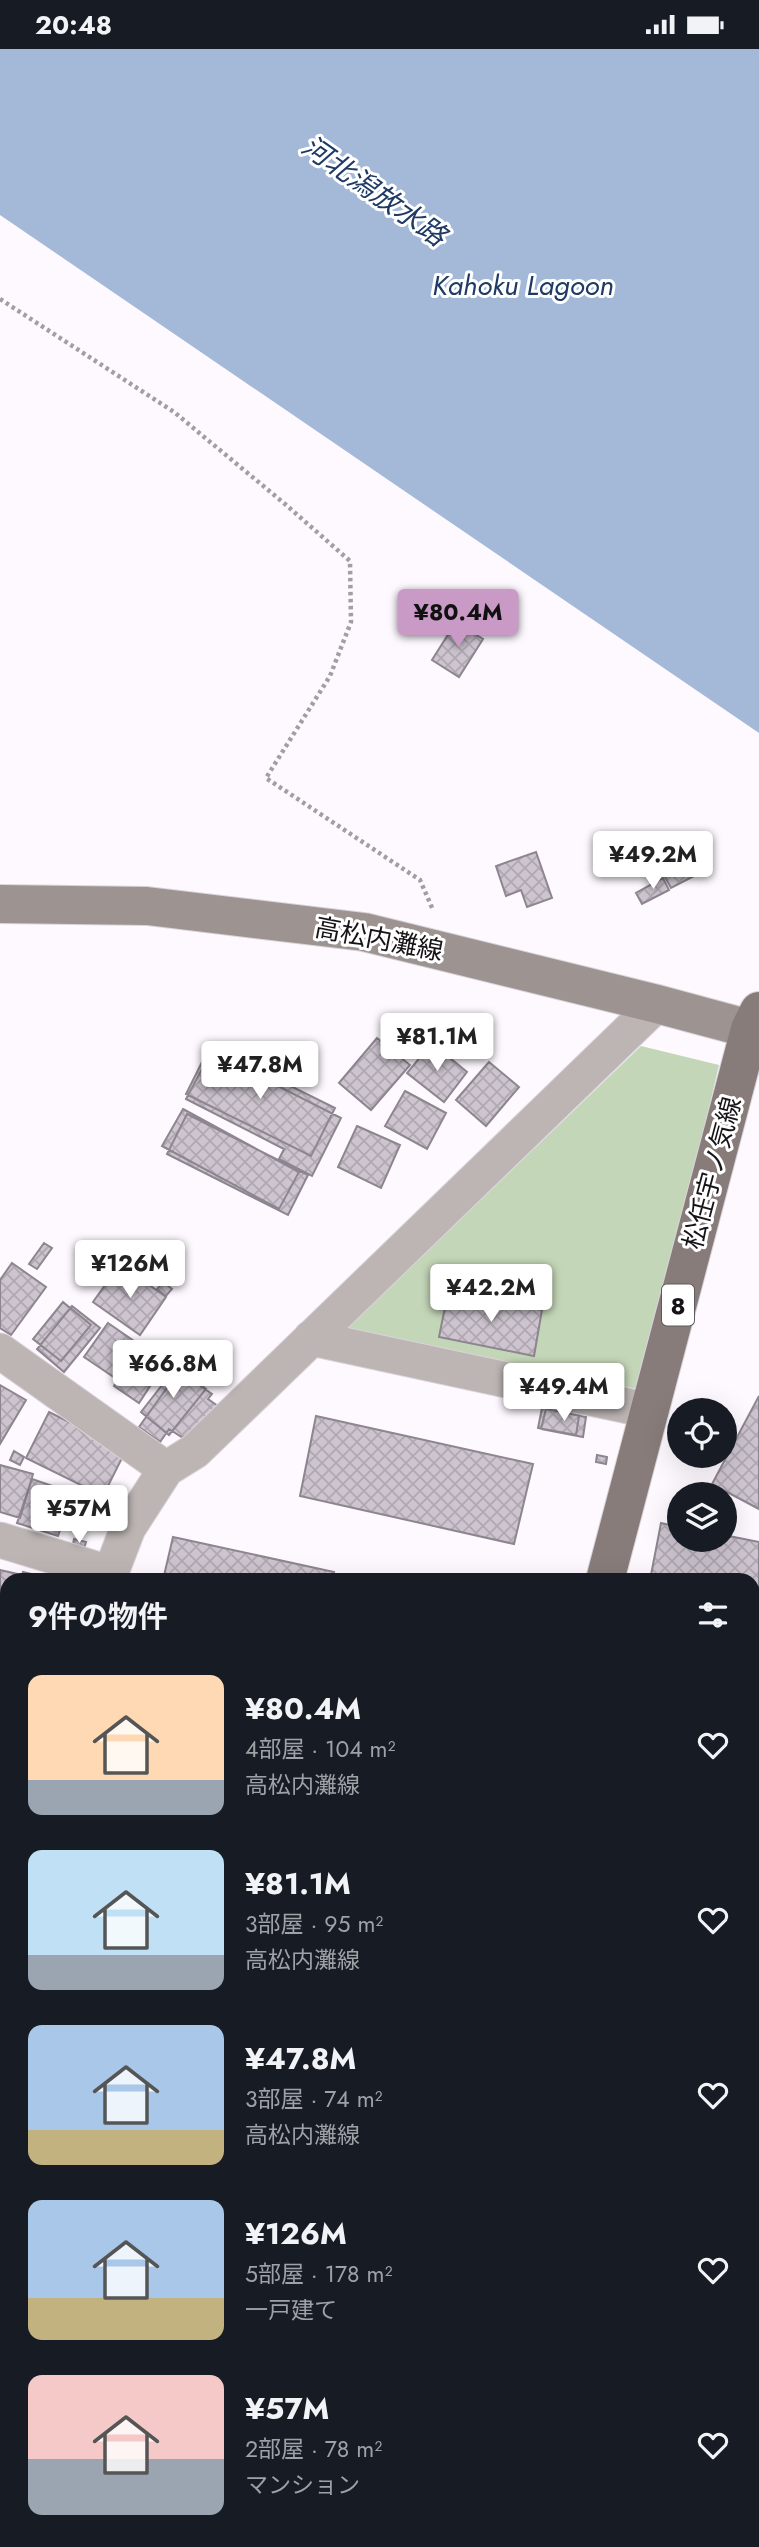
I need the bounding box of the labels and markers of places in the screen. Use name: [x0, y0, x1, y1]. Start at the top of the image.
pin: ¥80.4M: [401, 589, 515, 649]
pin: ¥49.2M: [596, 831, 710, 891]
pin: ¥81.1M: [380, 1013, 494, 1073]
pin: ¥47.8M: [203, 1041, 317, 1101]
pin: ¥126M: [81, 1241, 179, 1300]
pin: ¥42.2M: [434, 1265, 548, 1324]
pin: ¥66.8M: [116, 1341, 230, 1400]
pin: ¥49.4M: [507, 1363, 621, 1423]
pin: ¥57M: [38, 1485, 120, 1545]

